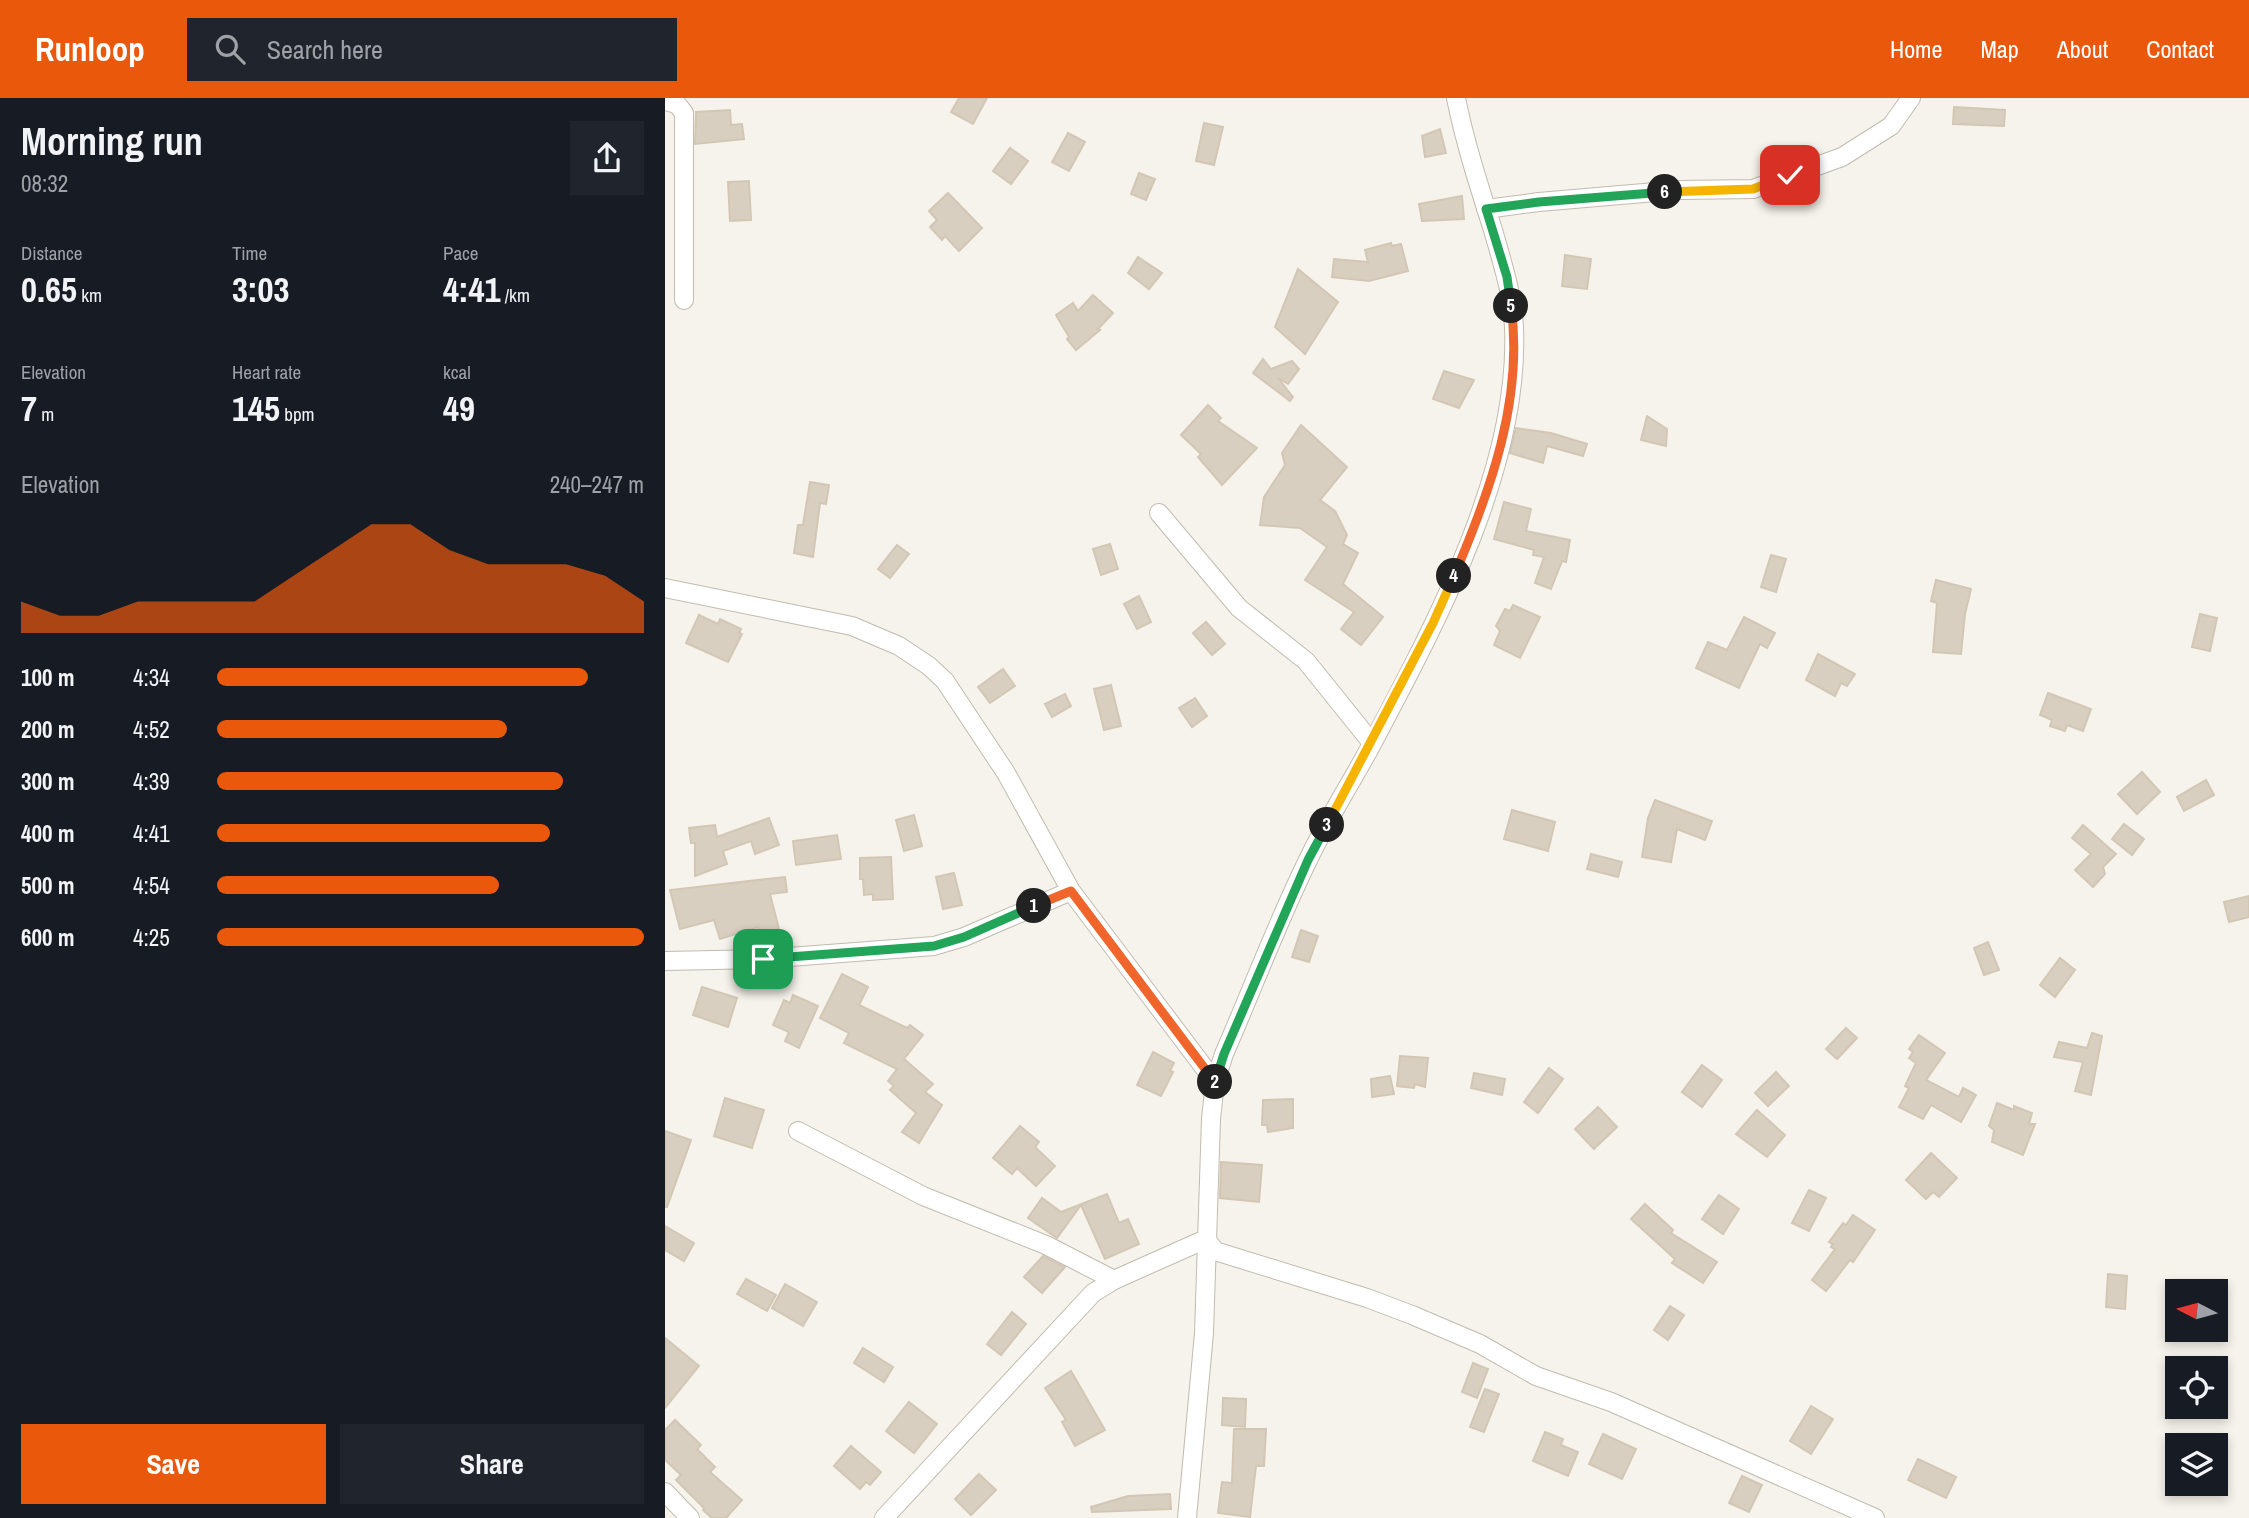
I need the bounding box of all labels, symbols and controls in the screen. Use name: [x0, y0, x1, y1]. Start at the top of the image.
search box: [187, 18, 677, 81]
text: Runloop: [35, 27, 145, 71]
icon: search: [211, 30, 249, 68]
text: Search here: [267, 32, 383, 67]
text: Home: [1890, 33, 1942, 65]
text: Map: [1980, 33, 2019, 65]
text: About: [2057, 33, 2108, 65]
text: Contact: [2146, 33, 2214, 65]
text: Morning run: [21, 116, 203, 167]
button: share: [570, 121, 644, 195]
pin: [1760, 145, 1820, 205]
icon: check: [1771, 156, 1809, 194]
text: 08:32: [21, 168, 68, 199]
pin: 6: [1647, 174, 1683, 210]
text: 6: [1660, 178, 1669, 204]
text: Distance: [21, 240, 82, 266]
text: Time: [232, 240, 267, 266]
text: Pace: [443, 240, 479, 266]
text: 0.65: [21, 266, 77, 313]
text: 3:03: [232, 266, 289, 313]
text: 4:41: [443, 266, 500, 313]
text: km: [77, 282, 102, 308]
text: /km: [500, 282, 530, 308]
pin: 5: [1493, 288, 1529, 324]
text: 5: [1506, 292, 1515, 318]
text: Elevation: [21, 359, 86, 385]
text: Heart rate: [232, 359, 301, 385]
text: kcal: [443, 359, 471, 385]
text: 7: [21, 385, 37, 432]
text: 145: [232, 385, 280, 432]
text: 49: [443, 385, 475, 432]
text: m: [37, 401, 54, 427]
text: bpm: [280, 401, 315, 427]
text: Elevation: [21, 469, 100, 500]
text: 240–247 m: [550, 469, 644, 500]
pin: 4: [1437, 559, 1471, 594]
text: 4: [1449, 562, 1458, 588]
text: 100 m: [21, 662, 74, 693]
text: 4:34: [133, 662, 170, 693]
text: 200 m: [21, 714, 74, 745]
text: 4:52: [133, 714, 170, 745]
text: 300 m: [21, 766, 74, 797]
text: 4:39: [133, 766, 170, 797]
pin: 3: [1309, 808, 1345, 842]
text: 3: [1322, 811, 1331, 837]
text: 400 m: [21, 818, 74, 849]
text: 4:41: [133, 818, 170, 849]
text: 500 m: [21, 870, 74, 901]
text: 4:54: [133, 870, 170, 901]
pin: 1: [1017, 888, 1051, 924]
text: 1: [1029, 892, 1038, 918]
text: 600 m: [21, 922, 74, 953]
text: 4:25: [133, 922, 170, 953]
pin: [733, 929, 793, 989]
icon: arrive: [744, 940, 782, 978]
pin: 2: [1197, 1065, 1233, 1100]
text: 2: [1210, 1068, 1219, 1094]
north arrow: [2165, 1279, 2228, 1342]
map controls: [2165, 1279, 2228, 1496]
button: locate: [2165, 1356, 2228, 1419]
button: Save: [21, 1424, 326, 1504]
button: Share: [340, 1424, 644, 1504]
button: layers: [2165, 1433, 2228, 1496]

